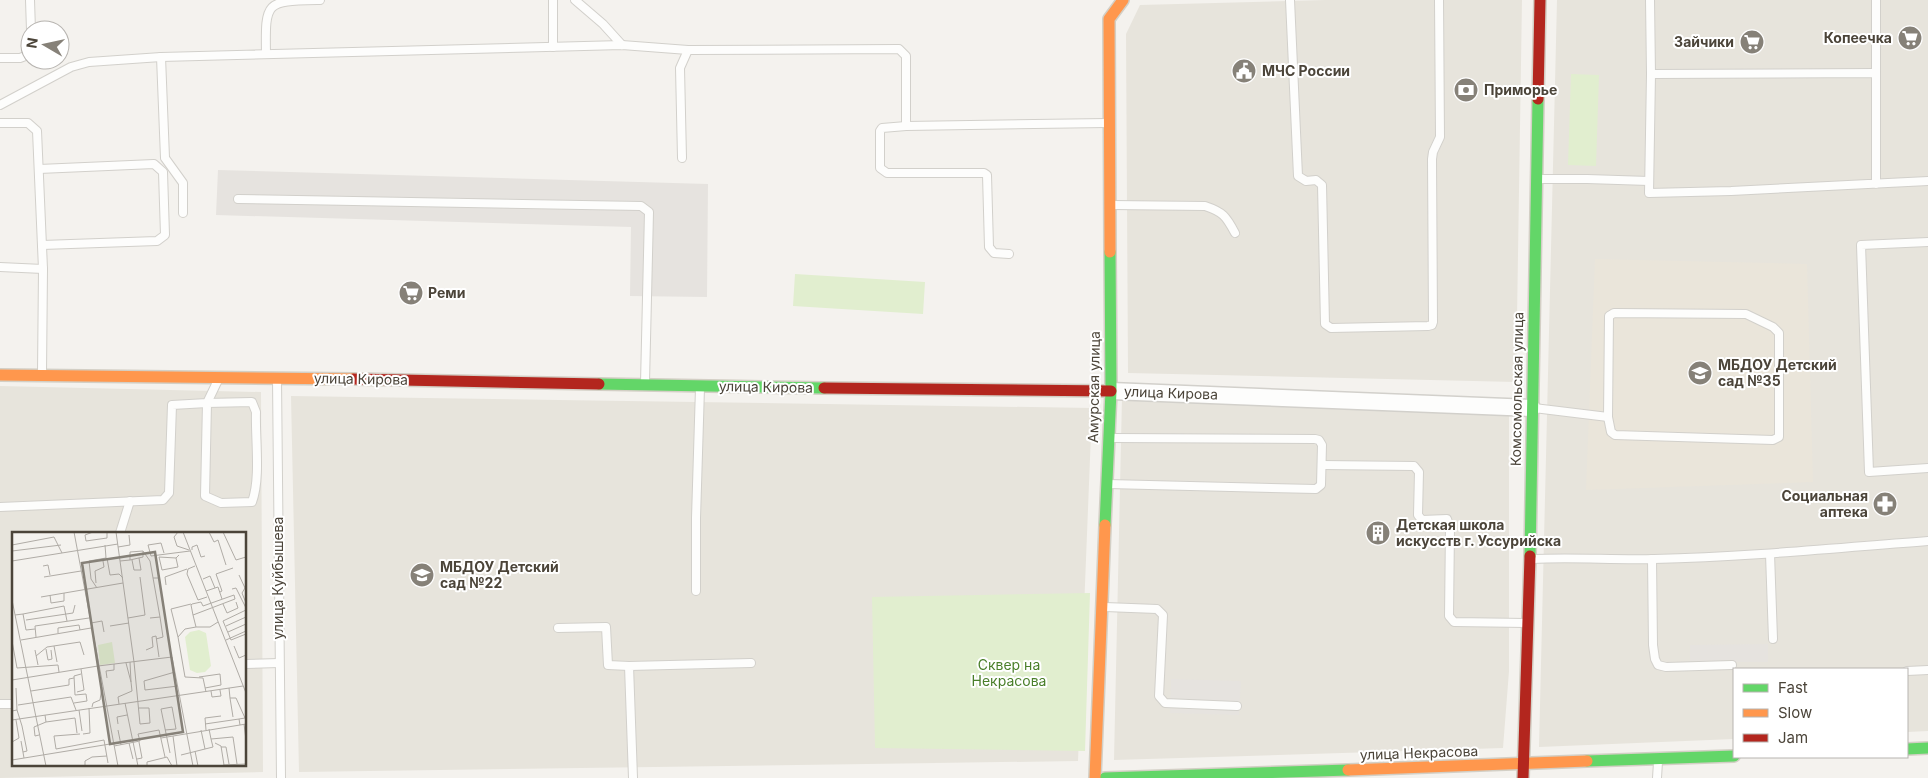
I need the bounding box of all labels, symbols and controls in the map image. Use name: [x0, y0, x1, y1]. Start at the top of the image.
north arrow: [20, 20, 70, 70]
supermarket icon: Копеечка: [1897, 25, 1923, 51]
supermarket icon: Зайчики: [1739, 29, 1765, 55]
place label: Копеечка: [1824, 29, 1892, 46]
place label: Зайчики: [1674, 33, 1734, 50]
text: N: [22, 36, 41, 49]
public building icon: МЧС России: [1231, 58, 1257, 84]
place label: МЧС России: [1262, 62, 1350, 79]
bank icon: Приморье: [1453, 77, 1479, 103]
place label: Приморье: [1484, 81, 1557, 98]
supermarket icon: Реми: [398, 280, 424, 306]
place label: Реми: [428, 284, 465, 301]
street label: Комсомольская улица: [1507, 312, 1526, 466]
street label: Амурская улица: [1084, 331, 1103, 443]
place label: МБДОУ Детский сад №35: [1718, 356, 1837, 389]
school or university icon: МБДОУ Детский сад №35: [1687, 360, 1713, 386]
street label: улица Кирова: [314, 369, 408, 388]
street label: улица Кирова: [719, 377, 813, 396]
street label: улица Кирова: [1124, 382, 1218, 403]
place label: Социальная аптека: [1781, 487, 1868, 520]
pharmacy icon: Социальная аптека: [1872, 491, 1898, 517]
place label: Детская школа искусств г. Уссурийска: [1396, 516, 1561, 549]
street label: улица Куйбышева: [269, 517, 286, 639]
building icon: Детская школа искусств г. Уссурийска: [1365, 520, 1391, 546]
inset map: [12, 532, 246, 766]
place label: МБДОУ Детский сад №22: [440, 558, 559, 591]
school or university icon: МБДОУ Детский сад №22: [409, 562, 435, 588]
park label: Сквер на Некрасова: [972, 656, 1046, 689]
legend: [1733, 668, 1908, 758]
text: Fast: [1778, 678, 1808, 697]
text: Slow: [1778, 703, 1812, 722]
text: Jam: [1778, 728, 1808, 747]
street label: улица Некрасова: [1359, 742, 1479, 763]

